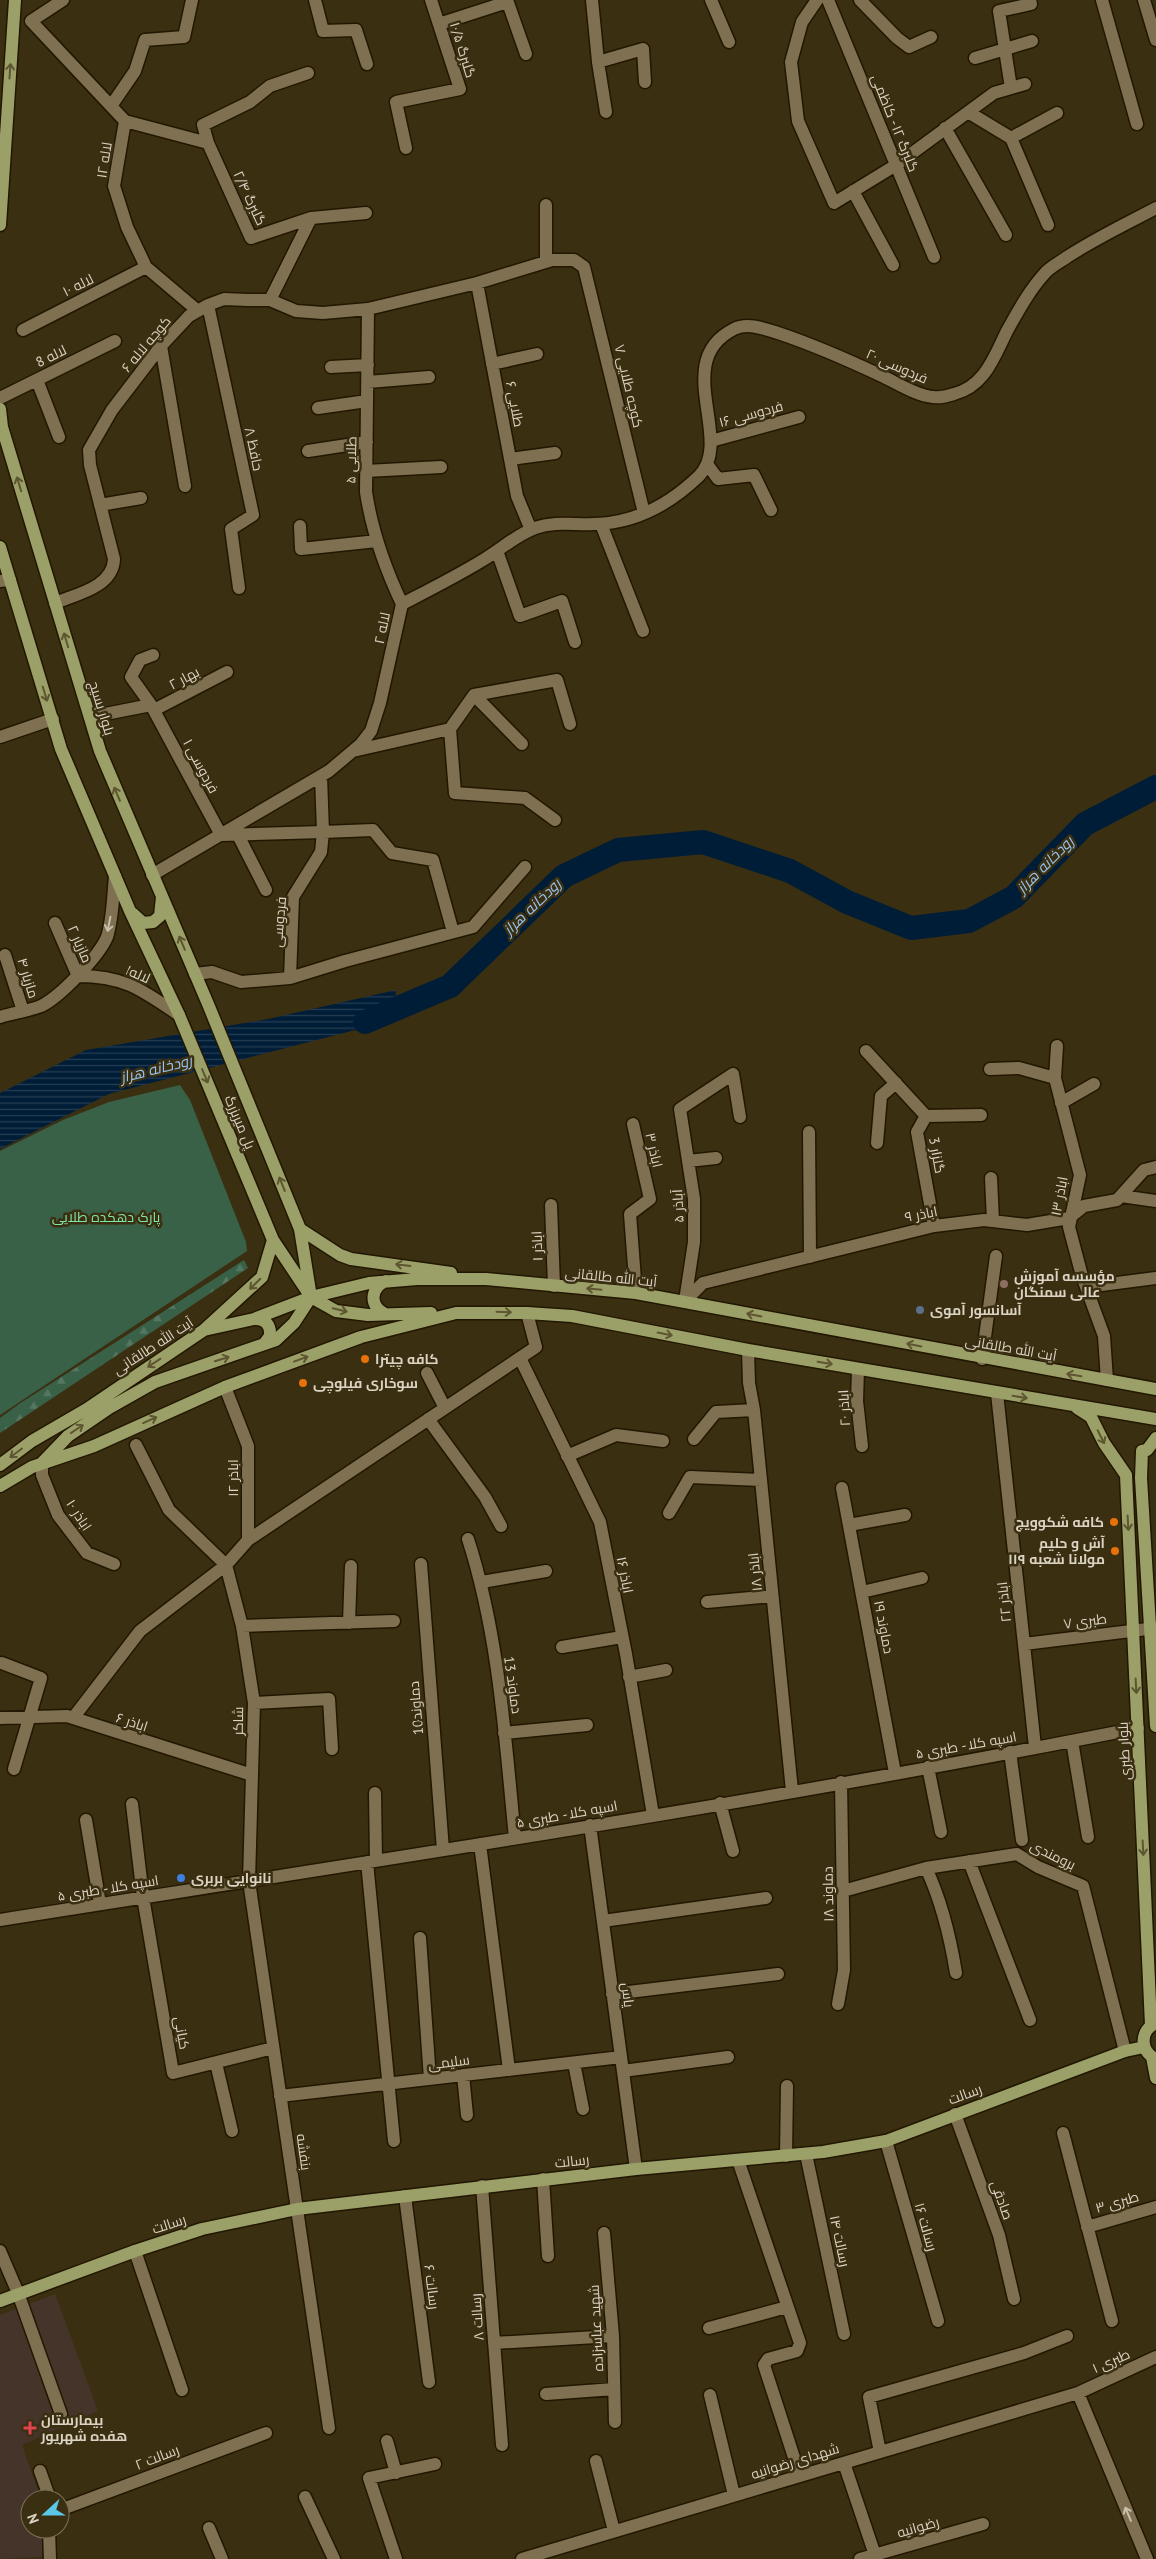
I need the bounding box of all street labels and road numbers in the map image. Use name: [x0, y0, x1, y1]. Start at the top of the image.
street label: گلبرگ ۱۰/۵: [446, 20, 480, 80]
street label: گلبرگ ۱۲ - کاظمی: [867, 71, 923, 175]
street label: لاله ۱۲: [92, 141, 116, 179]
street label: گلبرگ ۲/۴: [229, 168, 271, 228]
street label: لاله ۱۰: [59, 270, 97, 300]
street label: کوچه لاله ۶: [117, 312, 175, 376]
street label: لاله 8: [33, 341, 69, 371]
street label: کوچه طلایی ۷: [610, 343, 647, 430]
street label: فردوسی ۲۰: [863, 344, 931, 388]
street label: طلایی ۶: [502, 380, 528, 428]
street label: فردوسی ۱۶: [717, 397, 785, 431]
street label: حافظ ۸: [241, 426, 267, 472]
street label: طلایی ۵: [342, 436, 360, 484]
street label: لاله ۲: [370, 610, 394, 646]
street label: بهار ۲: [166, 663, 202, 693]
street label: بلوار بسیج: [85, 679, 119, 737]
street label: فردوسی ۱: [179, 736, 223, 796]
street label: فردوسی: [268, 896, 290, 948]
street label: مازیار ۲: [64, 922, 96, 966]
street label: مازیار ۴: [13, 956, 43, 1000]
street label: لاله۱: [123, 961, 153, 987]
street label: پل میربزرگ: [220, 1092, 260, 1152]
street label: اباذر ۳: [641, 1131, 667, 1169]
street label: گلزار 3: [925, 1135, 949, 1175]
street label: اباذر ۱۳: [1046, 1175, 1072, 1217]
street label: آباذر ۵: [668, 1189, 688, 1223]
street label: اباذر ۹: [903, 1202, 939, 1226]
street label: اباذر ۱: [527, 1231, 547, 1261]
street label: آیت الله طالقانی: [564, 1263, 658, 1291]
street label: آیت الله طالقانی: [109, 1313, 197, 1379]
street label: آیت الله طالقانی: [964, 1331, 1058, 1365]
street label: اباذر ۲۰: [834, 1389, 854, 1427]
street label: اباذر ۱۲: [224, 1459, 242, 1497]
street label: اباذر ۱۰: [62, 1496, 96, 1534]
street label: اباذر ۱۸: [744, 1552, 766, 1592]
street label: اباذر ۱۶: [613, 1555, 637, 1595]
street label: اباذر ۲۲: [993, 1581, 1015, 1623]
street label: دماوند ۱۹: [870, 1599, 898, 1655]
street label: طبری ۷: [1062, 1609, 1108, 1633]
street label: دماوند 13: [500, 1655, 526, 1715]
street label: دماوند10: [405, 1680, 427, 1736]
street label: شاکر: [229, 1707, 247, 1736]
street label: اباذر ۶: [114, 1708, 150, 1736]
street label: بلوار طبری: [1113, 1721, 1135, 1781]
street label: اسپه کلا - طبری ۵: [914, 1727, 1018, 1764]
street label: اسپه کلا - طبری ۵: [515, 1796, 619, 1833]
street label: برومندی: [1027, 1836, 1079, 1874]
street label: دماوند ۱۸: [819, 1866, 837, 1922]
street label: اسپه کلا - طبری ۵: [56, 1871, 160, 1906]
street label: یاس: [618, 1982, 638, 2009]
street label: کیانی: [170, 2015, 194, 2051]
street label: سلیمی: [427, 2051, 471, 2073]
street label: رسالت: [946, 2080, 984, 2108]
street label: بنفشه: [293, 2132, 315, 2172]
street label: رسالت: [554, 2150, 590, 2172]
street label: صادقی: [987, 2178, 1017, 2222]
street label: طبری ۳: [1093, 2187, 1141, 2217]
street label: رسالت ۱۶: [911, 2201, 941, 2253]
street label: رسالت: [150, 2210, 188, 2238]
street label: رسالت ۱۴: [826, 2214, 854, 2268]
street label: رسالت ۶: [420, 2264, 444, 2310]
street label: شهید عباسزاده: [585, 2284, 607, 2372]
street label: رسالت ۸: [466, 2293, 488, 2341]
street label: طبری ۱: [1089, 2345, 1133, 2377]
street label: شهدای رضوانیه: [749, 2439, 841, 2483]
street label: رسالت ۲: [132, 2440, 182, 2474]
street label: رضوانیه: [895, 2512, 941, 2542]

